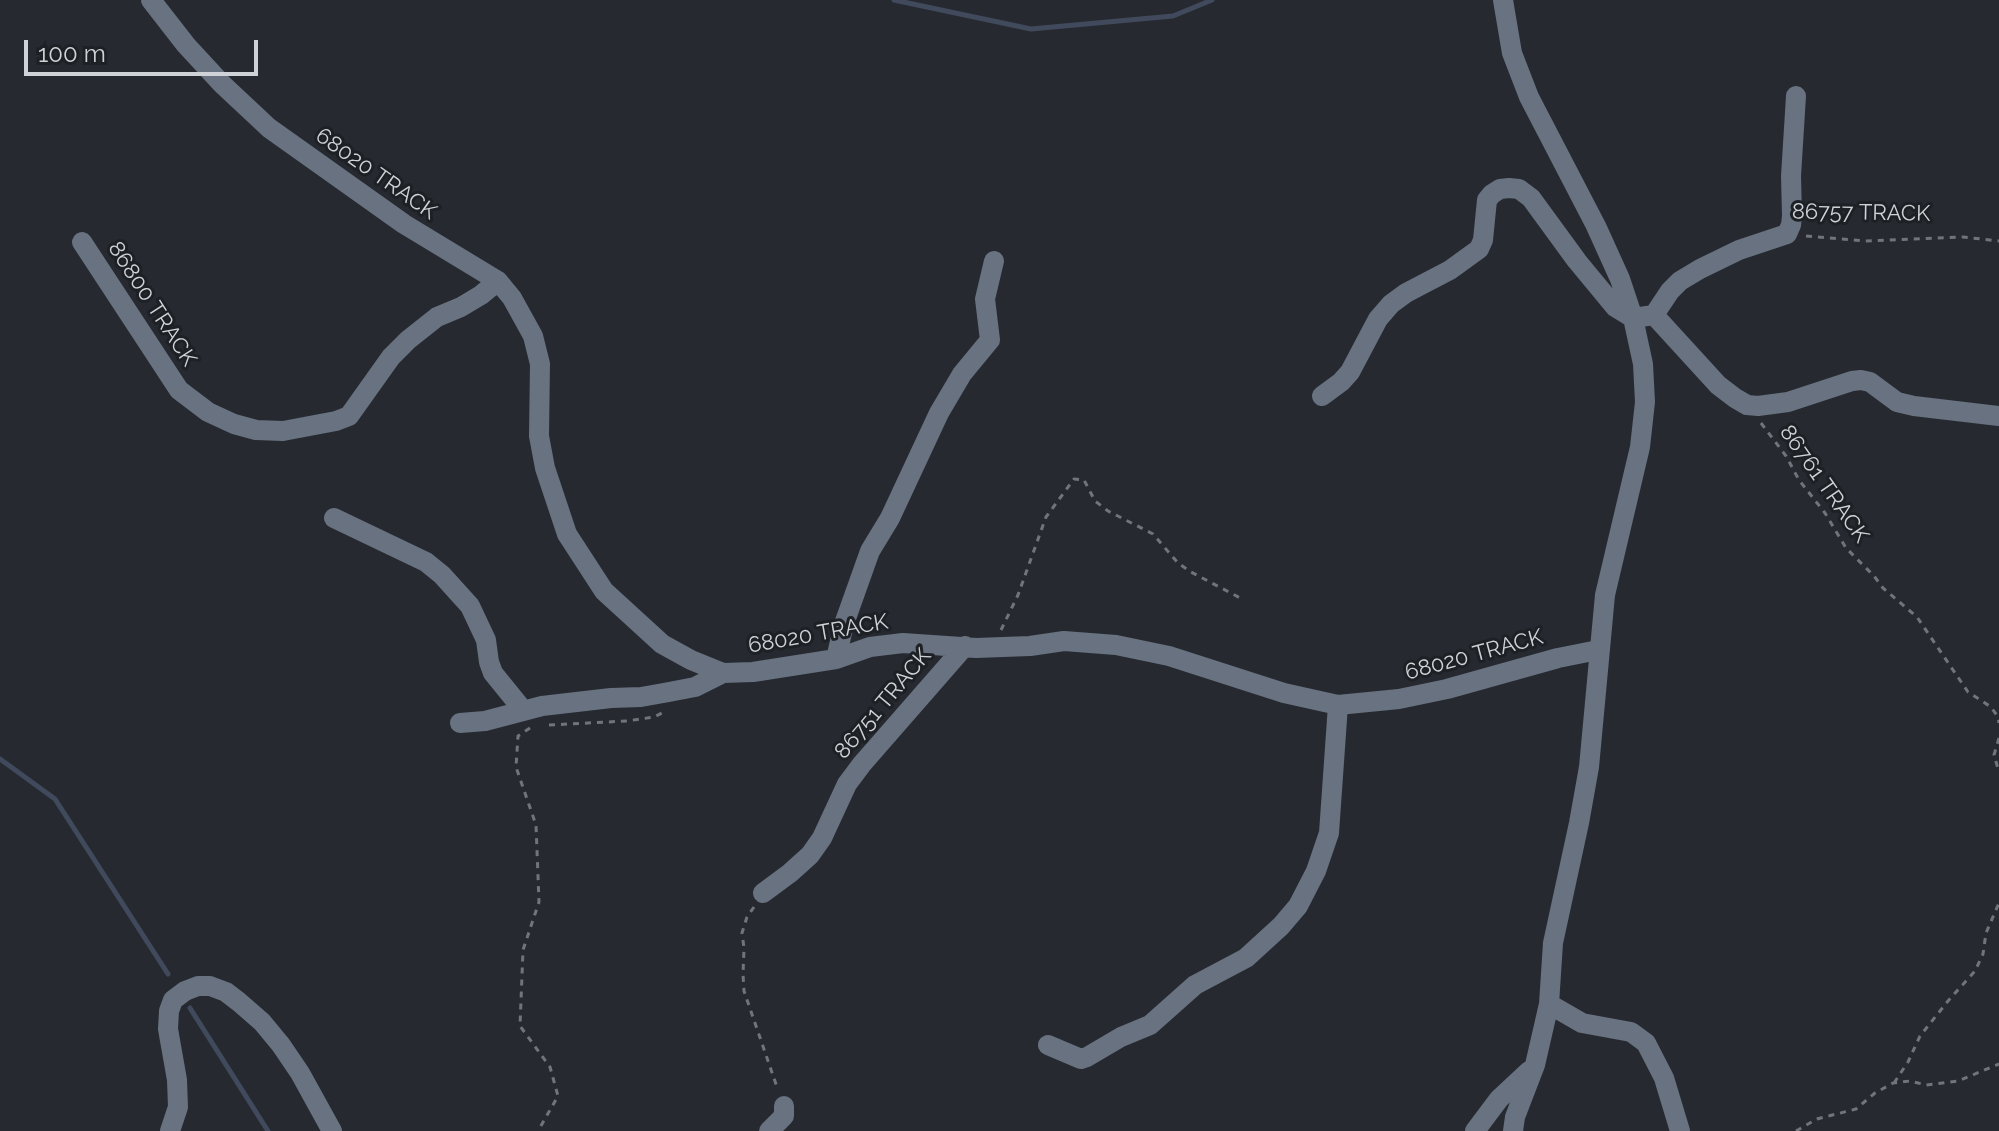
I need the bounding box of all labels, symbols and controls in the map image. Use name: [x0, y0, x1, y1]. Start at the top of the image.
scale bar: [28, 24, 262, 74]
text: 100 m: [38, 39, 106, 68]
street label: 68020 TRACK: [310, 123, 442, 225]
street label: 86757 TRACK: [1792, 199, 1930, 227]
street label: 86800 TRACK: [102, 237, 202, 371]
street label: 86761 TRACK: [1774, 420, 1874, 548]
street label: 68020 TRACK: [746, 609, 890, 659]
street label: 68020 TRACK: [1402, 624, 1546, 686]
street label: 86751 TRACK: [829, 643, 937, 765]

